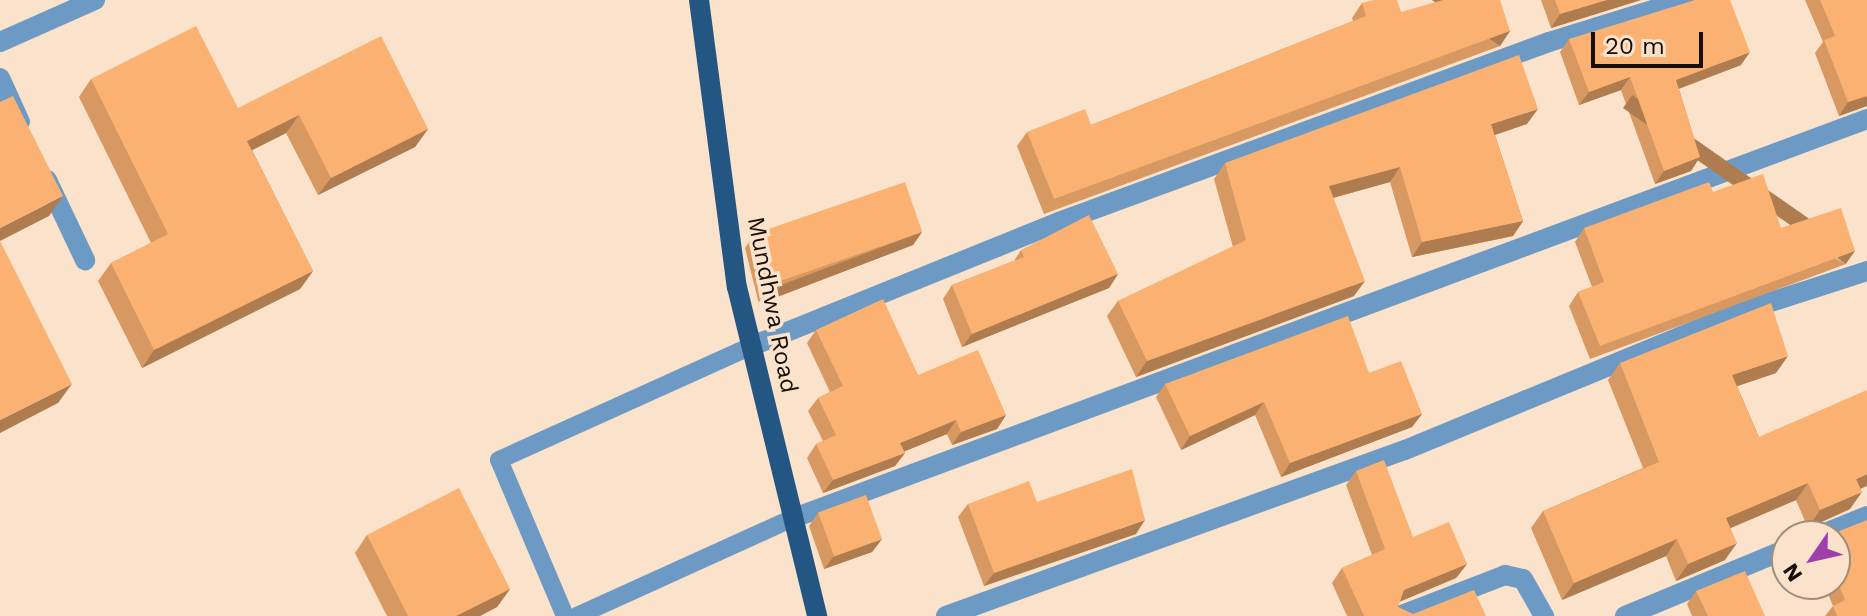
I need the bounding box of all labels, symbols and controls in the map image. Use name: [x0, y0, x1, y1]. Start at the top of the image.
scale bar: [1595, 16, 1707, 66]
text: 20 m: [1605, 32, 1665, 60]
street label: Mundhwa Road: [741, 214, 803, 396]
north arrow: [1771, 520, 1851, 600]
text: N: [1777, 559, 1807, 586]

